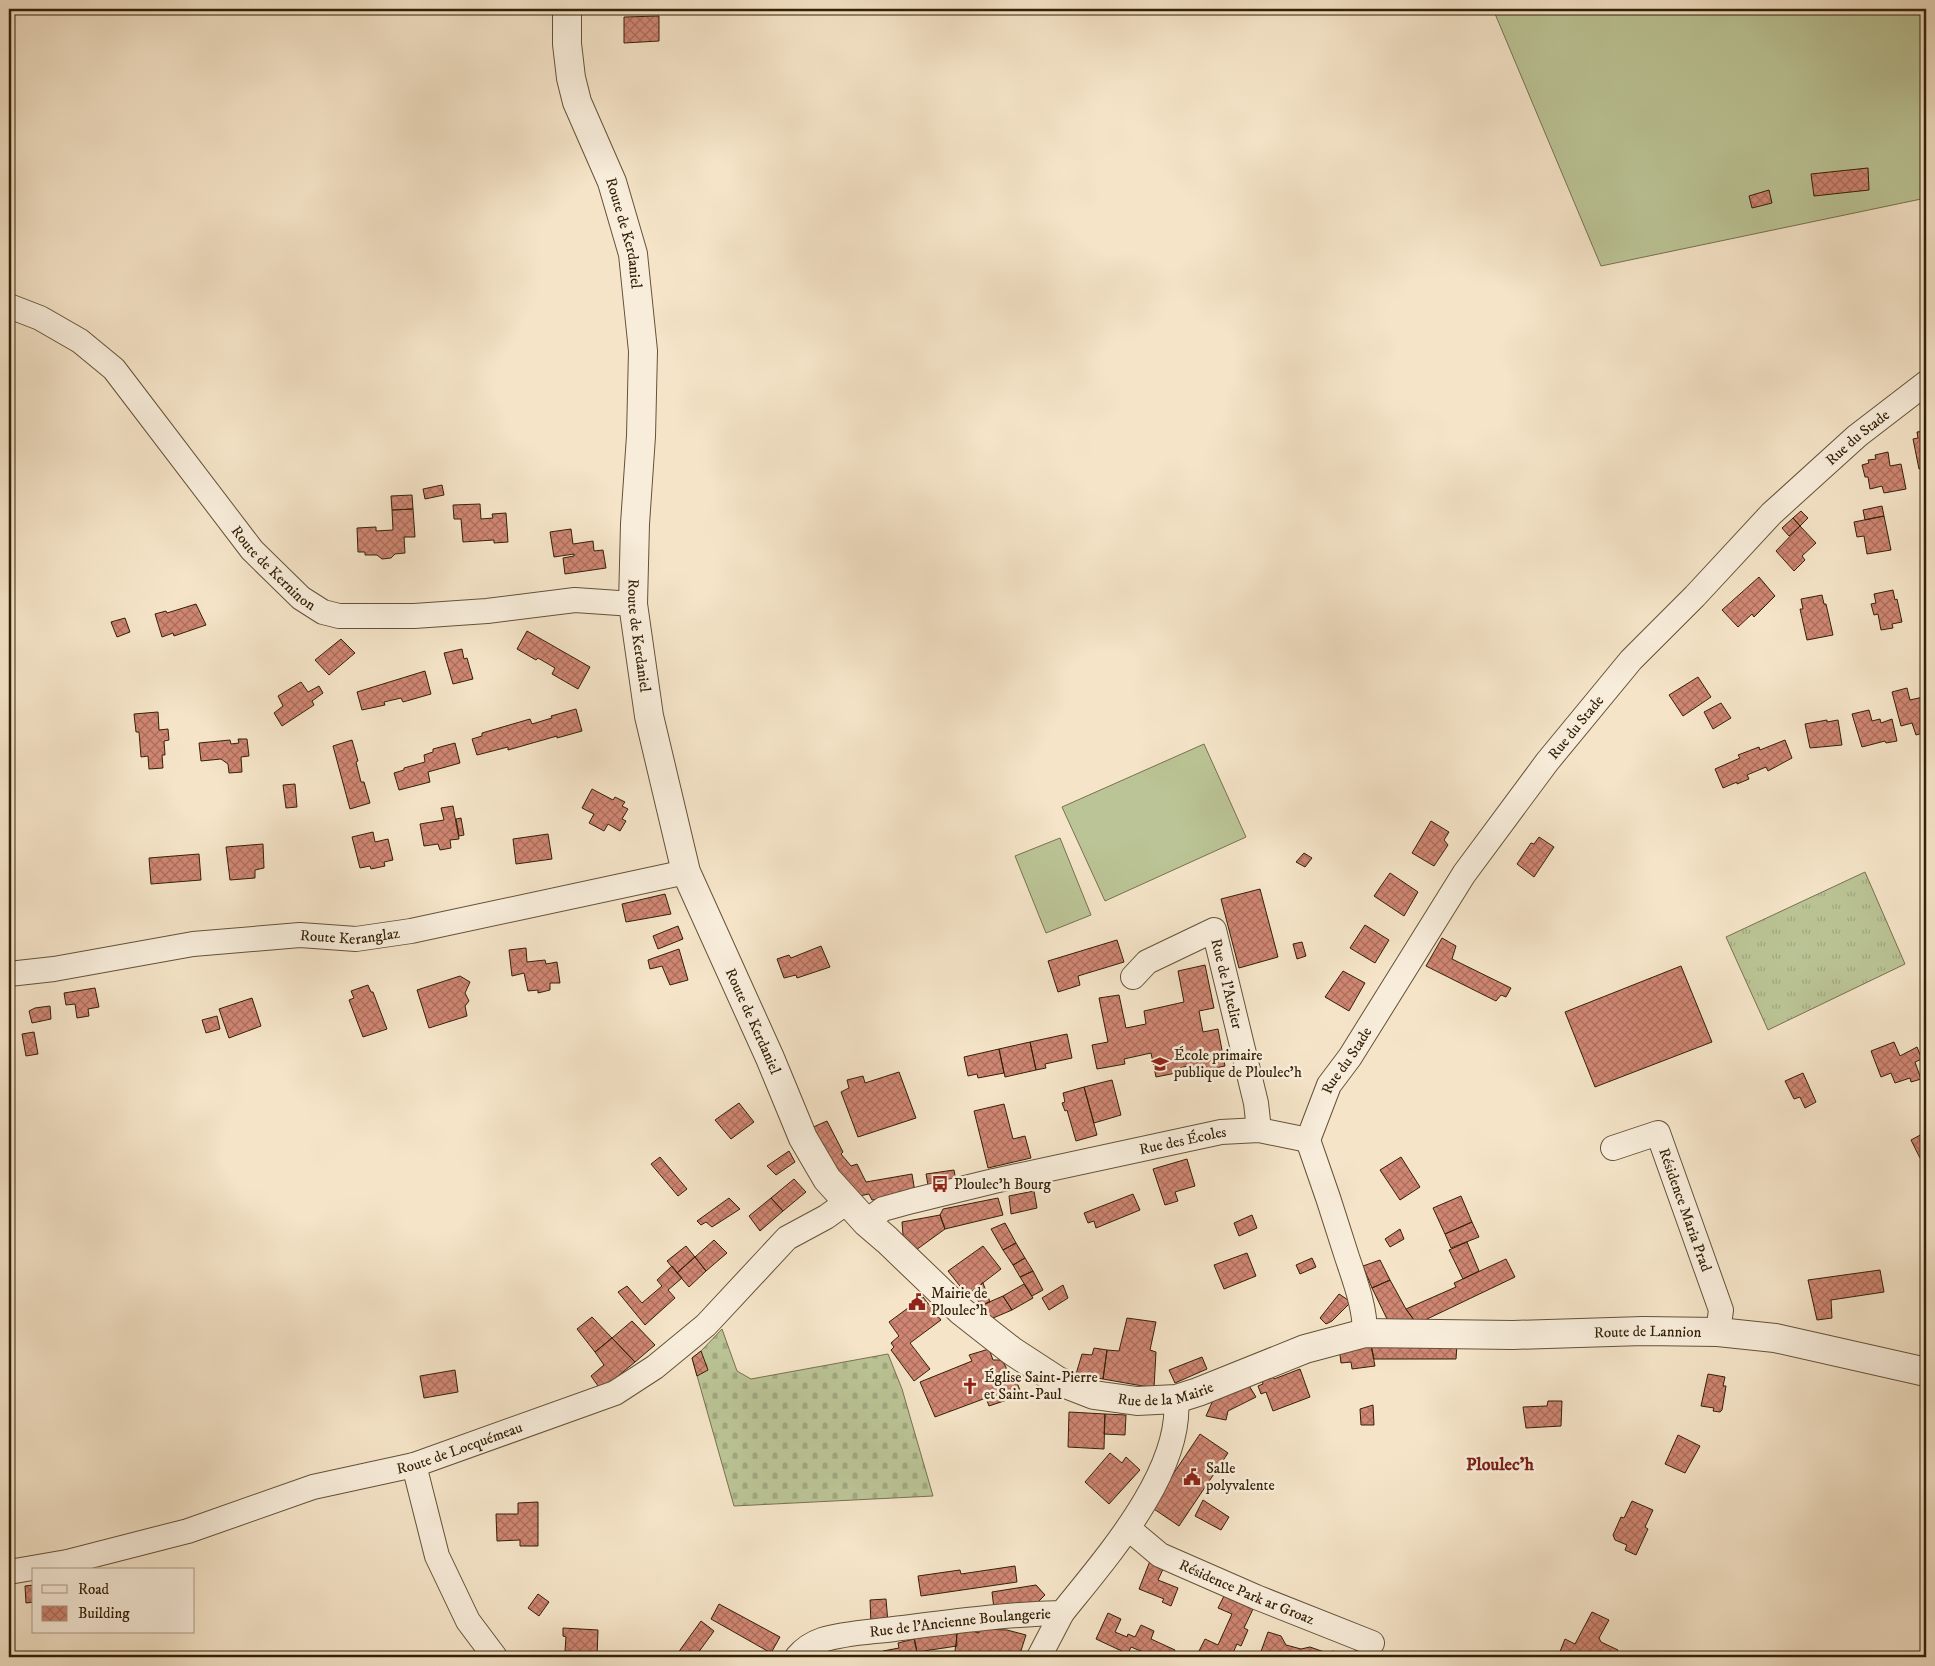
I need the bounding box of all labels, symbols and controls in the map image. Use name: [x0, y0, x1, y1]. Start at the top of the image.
street label: Route de Kerdaniel: [602, 175, 646, 290]
street label: Rue du Stade: [1822, 405, 1893, 469]
street label: Route de Kerninon: [227, 522, 319, 614]
street label: Route de Kerdaniel: [624, 579, 655, 694]
street label: Rue du Stade: [1544, 691, 1608, 763]
street label: Route Keranglaz: [300, 923, 401, 948]
street label: Rue de l'Atelier: [1207, 937, 1247, 1031]
street label: Route de Kerdaniel: [721, 965, 785, 1077]
street label: Rue du Stade: [1317, 1023, 1376, 1096]
place label: École primaire publique de Ploulec'h: [1173, 1046, 1302, 1082]
school or university icon: École primaire publique de Ploulec'h: [1150, 1054, 1170, 1074]
street label: Rue des Écoles: [1137, 1122, 1227, 1159]
street label: Résidence Maria Prad: [1655, 1146, 1716, 1275]
bus stop icon: Ploulec'h Bourg: [930, 1174, 950, 1194]
place label: Ploulec'h Bourg: [954, 1175, 1052, 1194]
place label: Mairie de Ploulec'h: [931, 1284, 988, 1320]
public building icon: Mairie de Ploulec'h: [907, 1292, 927, 1312]
street label: Route de Lannion: [1594, 1321, 1702, 1342]
place label: Église Saint-Pierre et Saint-Paul: [984, 1368, 1098, 1404]
church icon: Église Saint-Pierre et Saint-Paul: [960, 1376, 980, 1396]
street label: Rue de la Mairie: [1116, 1377, 1216, 1411]
street label: Route de Locquémeau: [395, 1417, 525, 1478]
district label: Ploulec'h: [1466, 1454, 1535, 1476]
place label: Salle polyvalente: [1205, 1459, 1275, 1495]
public building icon: Salle polyvalente: [1182, 1467, 1202, 1487]
street label: Résidence Park ar Groaz: [1176, 1555, 1318, 1629]
legend: [32, 1568, 195, 1634]
text: Road: [78, 1580, 110, 1599]
text: Building: [78, 1604, 130, 1623]
street label: Rue de l'Ancienne Boulangerie: [869, 1604, 1051, 1641]

